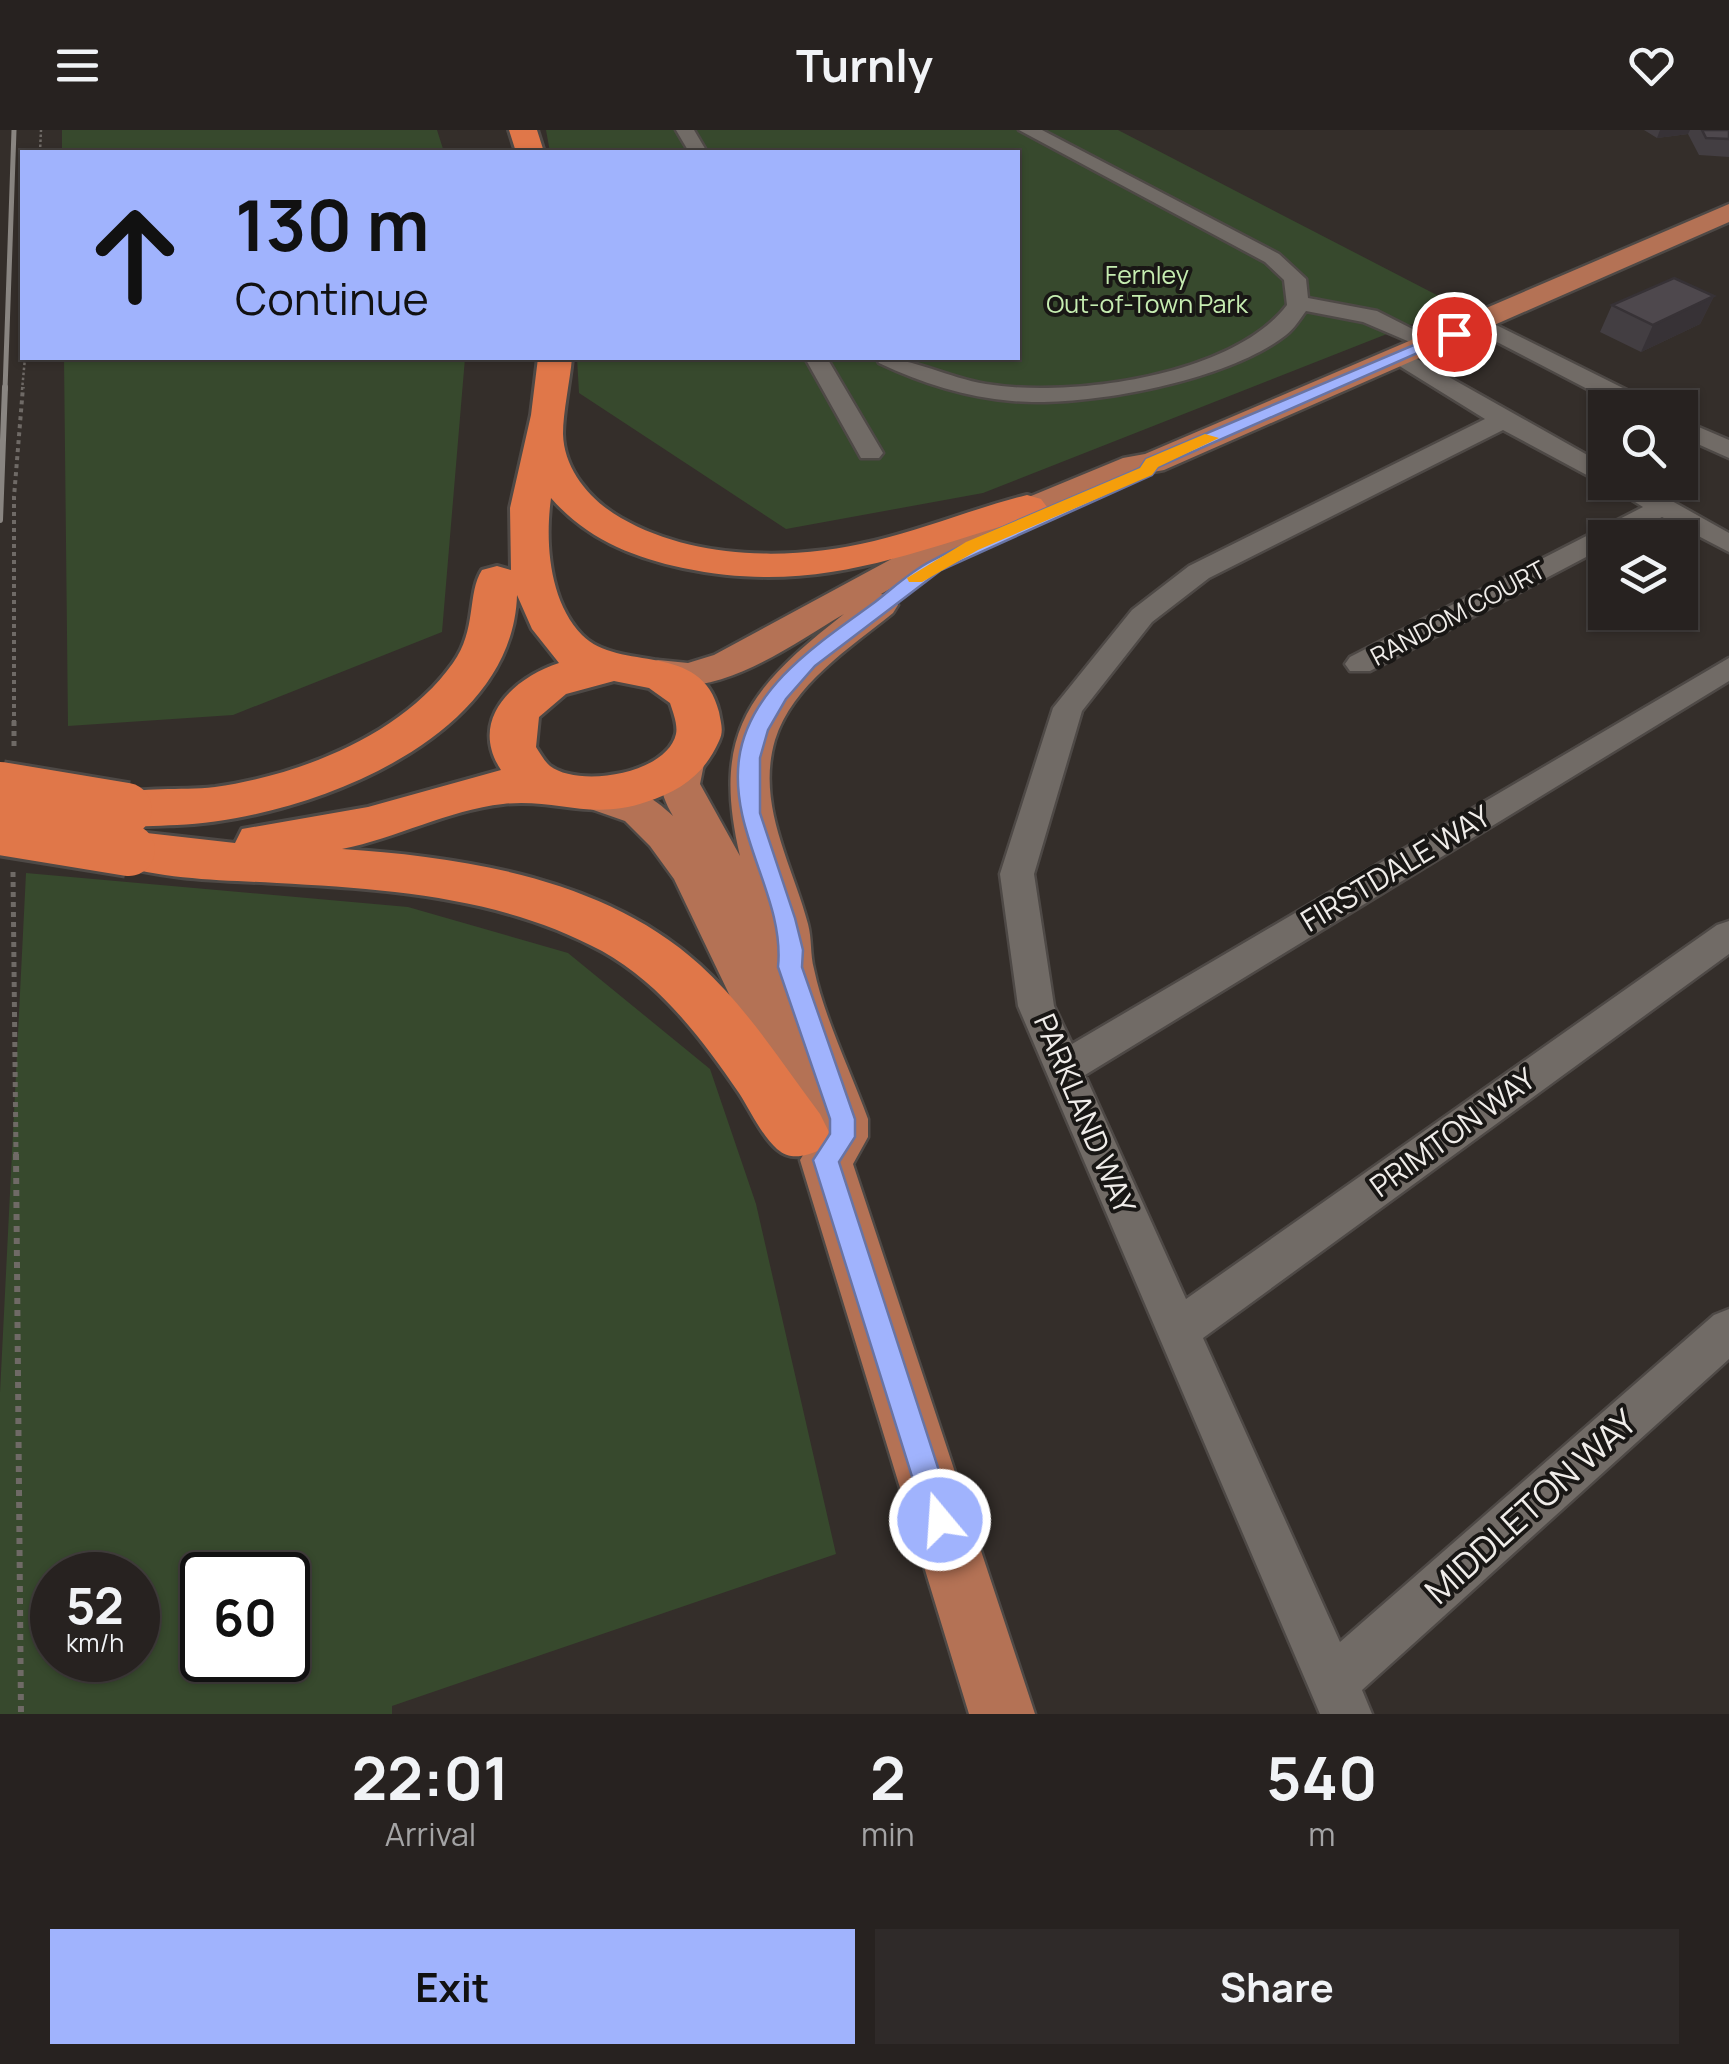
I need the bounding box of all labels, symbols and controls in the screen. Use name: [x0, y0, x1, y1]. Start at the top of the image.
text: Turnly: [796, 34, 933, 96]
icon: menu: [50, 38, 105, 93]
icon: heart: [1624, 38, 1679, 93]
text: 130 m: [235, 176, 429, 272]
icon: ahead: [70, 190, 200, 320]
park label: Fernley Out-of-Town Park: [1046, 257, 1248, 321]
text: Continue: [235, 267, 429, 329]
pin: [1412, 292, 1497, 377]
icon: arrive: [1427, 307, 1482, 362]
map controls: [1588, 390, 1698, 630]
button: search: [1588, 390, 1698, 500]
button: layers: [1588, 520, 1698, 630]
street label: RANDOM COURT: [1364, 552, 1552, 674]
street label: FIRSTDALE WAY: [1293, 795, 1498, 940]
street label: PARKLAND WAY: [1025, 1007, 1146, 1220]
street label: PRIMTON WAY: [1361, 1058, 1543, 1206]
street label: MIDDLETON WAY: [1414, 1398, 1647, 1614]
position arrow: [888, 1468, 992, 1572]
speed limit sign: 60: [180, 1552, 310, 1682]
text: 52: [66, 1571, 124, 1639]
text: km/h: [66, 1625, 124, 1660]
text: 22:01: [352, 1736, 509, 1818]
text: 2: [870, 1736, 906, 1818]
text: 540: [1266, 1736, 1377, 1818]
text: Arrival: [385, 1812, 476, 1856]
text: min: [861, 1812, 915, 1856]
text: m: [1308, 1812, 1335, 1856]
button: Exit: [50, 1929, 855, 2044]
button: Share: [875, 1929, 1679, 2044]

